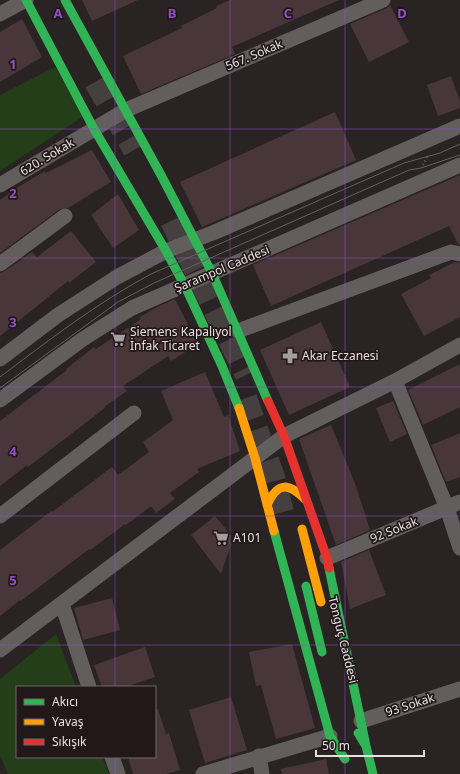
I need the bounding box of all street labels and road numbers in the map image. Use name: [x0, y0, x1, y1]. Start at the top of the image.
street label: 567. Sokak: [223, 35, 285, 74]
street label: 620. Sokak: [17, 133, 77, 179]
street label: Şarampol Caddesi: [172, 241, 272, 296]
street label: 92 Sokak: [367, 512, 421, 547]
street label: Tonguç Caddesi: [324, 595, 362, 685]
street label: 93 Sokak: [383, 688, 437, 720]

